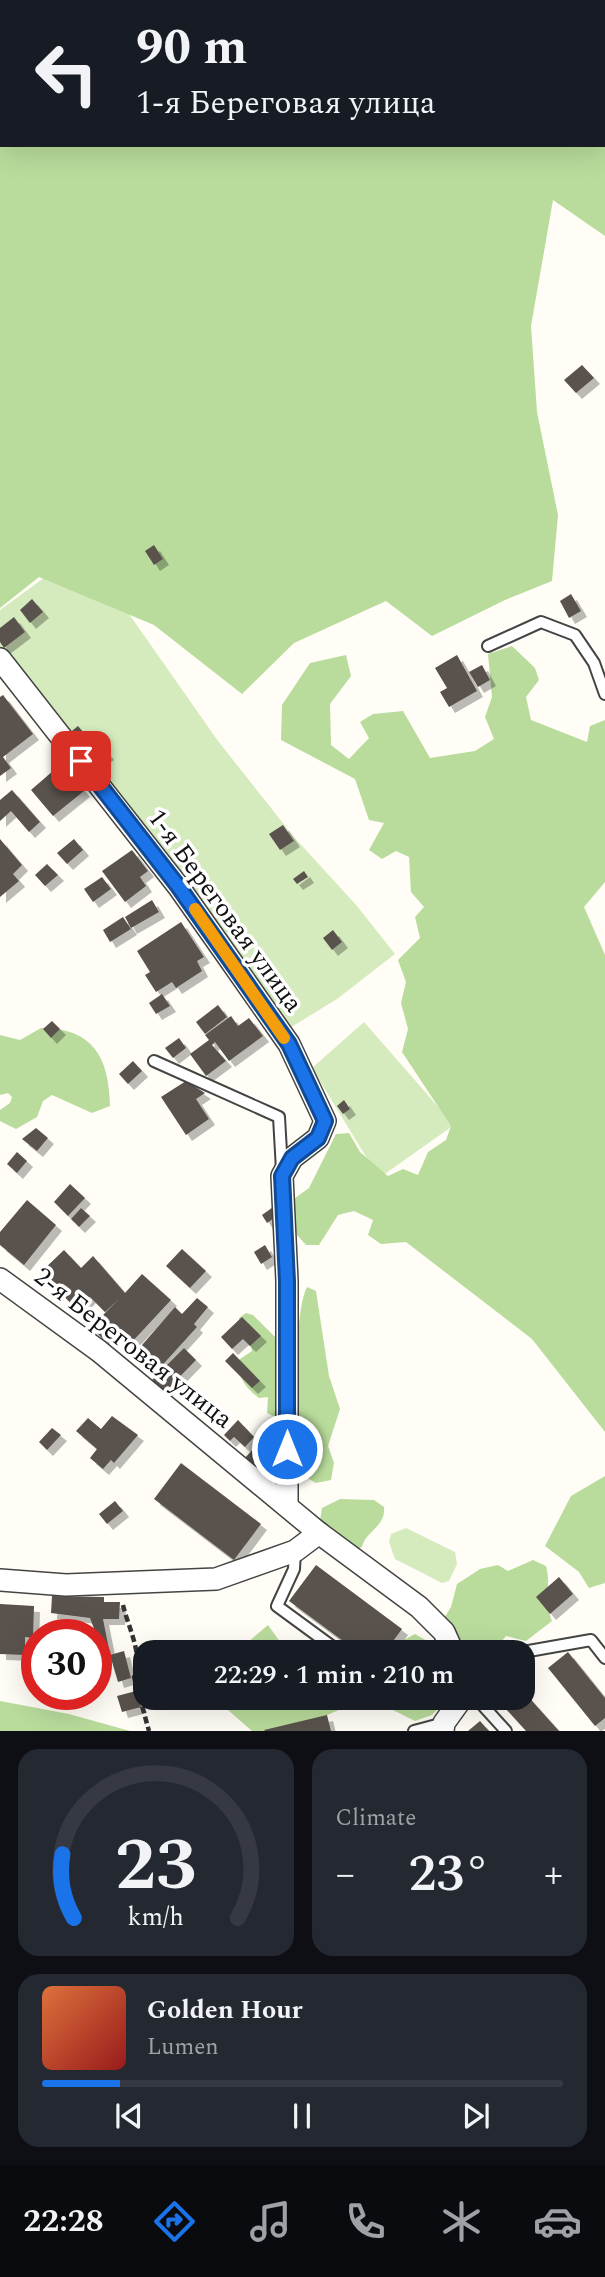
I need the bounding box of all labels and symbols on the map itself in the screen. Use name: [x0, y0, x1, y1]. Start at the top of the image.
pin: [51, 731, 111, 791]
street label: 1-я Береговая улица: [137, 800, 313, 1021]
street label: 2-я Береговая улица: [25, 1257, 242, 1439]
position arrow: [250, 1412, 324, 1486]
speed limit sign: 30: [21, 1619, 112, 1710]

